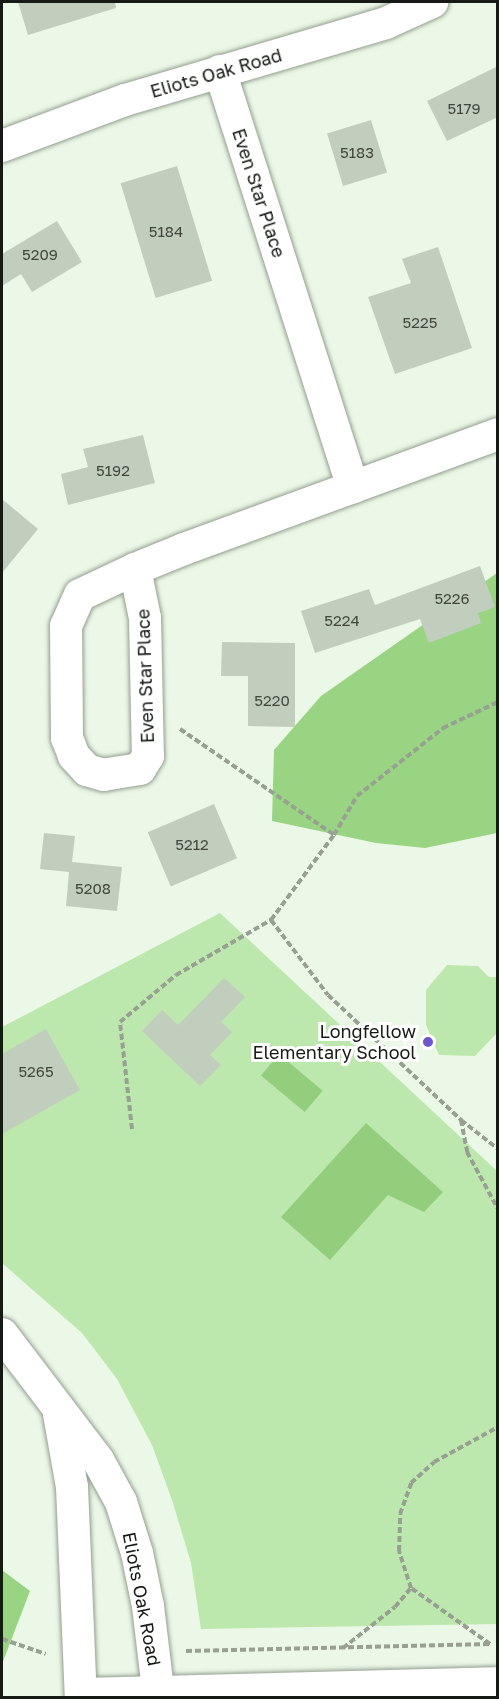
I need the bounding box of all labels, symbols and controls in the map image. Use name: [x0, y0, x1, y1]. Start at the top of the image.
street label: Eliots Oak Road: [148, 44, 284, 102]
house number: 5179: [448, 100, 480, 118]
street label: Even Star Place: [228, 126, 290, 260]
house number: 5183: [340, 144, 374, 162]
house number: 5184: [149, 223, 183, 241]
house number: 5209: [22, 246, 58, 264]
house number: 5225: [403, 314, 437, 332]
house number: 5192: [96, 462, 130, 480]
house number: 5226: [434, 590, 470, 608]
street label: Even Star Place: [132, 608, 158, 744]
house number: 5224: [324, 612, 360, 630]
house number: 5220: [254, 692, 290, 710]
house number: 5212: [175, 836, 209, 854]
house number: 5208: [75, 880, 111, 898]
place label: Longfellow Elementary School: [252, 1021, 416, 1064]
marker: Longfellow Elementary School: [421, 1035, 435, 1049]
house number: 5265: [18, 1063, 54, 1081]
street label: Eliots Oak Road: [118, 1530, 166, 1668]

